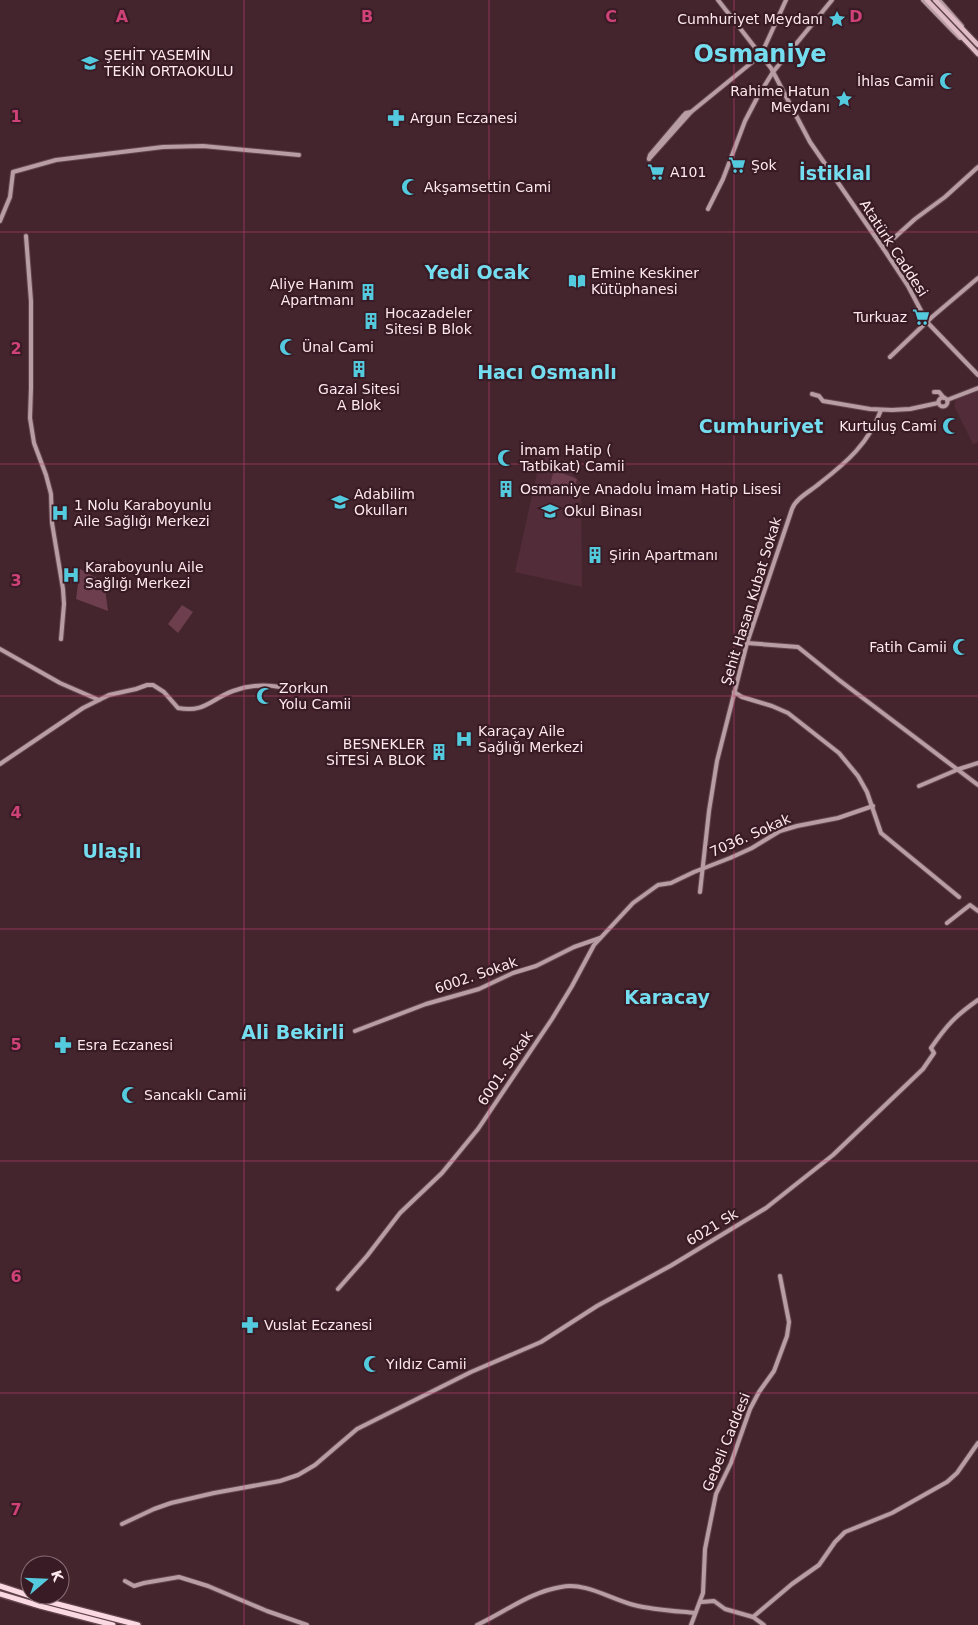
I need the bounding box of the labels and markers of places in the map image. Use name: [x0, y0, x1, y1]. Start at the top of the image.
place icon: Cumhuriyet Meydanı: [827, 9, 847, 29]
place label: Cumhuriyet Meydanı: [677, 11, 823, 27]
place label: ŞEHİT YASEMİN TEKİN ORTAOKULU: [103, 46, 234, 79]
school or university icon: ŞEHİT YASEMİN TEKİN ORTAOKULU: [80, 53, 100, 73]
mosque icon: İhlas Camii: [938, 71, 958, 91]
place label: İhlas Camii: [857, 72, 934, 89]
place label: Rahime Hatun Meydanı: [730, 83, 830, 115]
place icon: Rahime Hatun Meydanı: [834, 89, 854, 109]
pharmacy icon: Argun Eczanesi: [386, 108, 406, 128]
place label: Argun Eczanesi: [410, 110, 517, 126]
supermarket icon: Şok: [727, 155, 747, 175]
place label: Şok: [751, 157, 777, 173]
supermarket icon: A101: [646, 162, 666, 182]
place label: A101: [670, 164, 706, 180]
mosque icon: Akşamsettin Cami: [400, 177, 420, 197]
place label: Akşamsettin Cami: [424, 179, 551, 195]
place label: Emine Keskiner Kütüphanesi: [591, 265, 699, 297]
library icon: Emine Keskiner Kütüphanesi: [567, 271, 587, 291]
place label: Aliye Hanım Apartmanı: [270, 276, 354, 308]
building icon: Aliye Hanım Apartmanı: [358, 282, 378, 302]
place label: Hocazadeler Sitesi B Blok: [385, 305, 473, 337]
supermarket icon: Turkuaz: [911, 307, 931, 327]
place label: Turkuaz: [852, 309, 907, 325]
building icon: Hocazadeler Sitesi B Blok: [361, 311, 381, 331]
mosque icon: Ünal Cami: [278, 337, 298, 357]
place label: Ünal Cami: [302, 338, 374, 355]
building icon: Gazal Sitesi A Blok: [349, 359, 369, 379]
place label: Gazal Sitesi A Blok: [318, 381, 400, 413]
mosque icon: Kurtuluş Cami: [941, 416, 961, 436]
place label: Kurtuluş Cami: [839, 418, 937, 434]
place label: İmam Hatip ( Tatbikat) Camii: [519, 441, 625, 474]
mosque icon: İmam Hatip ( Tatbikat) Camii: [496, 448, 516, 468]
building icon: Osmaniye Anadolu İmam Hatip Lisesi: [496, 479, 516, 499]
place label: Osmaniye Anadolu İmam Hatip Lisesi: [520, 480, 781, 497]
place label: Adabilim Okulları: [354, 486, 415, 518]
school or university icon: Adabilim Okulları: [330, 492, 350, 512]
place label: 1 Nolu Karaboyunlu Aile Sağlığı Merkezi: [74, 497, 212, 529]
school or university icon: Okul Binası: [540, 501, 560, 521]
hospital icon: 1 Nolu Karaboyunlu Aile Sağlığı Merkezi: [50, 503, 70, 523]
place label: Okul Binası: [564, 503, 642, 519]
building icon: Şirin Apartmanı: [585, 545, 605, 565]
place label: Şirin Apartmanı: [609, 547, 718, 563]
place label: Karaboyunlu Aile Sağlığı Merkezi: [85, 559, 204, 591]
hospital icon: Karaboyunlu Aile Sağlığı Merkezi: [61, 565, 81, 585]
mosque icon: Fatih Camii: [951, 637, 971, 657]
place label: Fatih Camii: [869, 639, 947, 655]
place label: Zorkun Yolu Camii: [278, 680, 351, 712]
mosque icon: Zorkun Yolu Camii: [255, 686, 275, 706]
place label: Karaçay Aile Sağlığı Merkezi: [478, 723, 583, 755]
hospital icon: Karaçay Aile Sağlığı Merkezi: [454, 729, 474, 749]
place label: BESNEKLER SİTESİ A BLOK: [326, 736, 426, 768]
building icon: BESNEKLER SİTESİ A BLOK: [429, 742, 449, 762]
pharmacy icon: Esra Eczanesi: [53, 1035, 73, 1055]
place label: Esra Eczanesi: [77, 1037, 173, 1053]
mosque icon: Sancaklı Camii: [120, 1085, 140, 1105]
place label: Sancaklı Camii: [144, 1087, 247, 1103]
pharmacy icon: Vuslat Eczanesi: [240, 1315, 260, 1335]
place label: Vuslat Eczanesi: [264, 1317, 372, 1333]
mosque icon: Yıldız Camii: [362, 1354, 382, 1374]
place label: Yıldız Camii: [385, 1356, 467, 1372]

